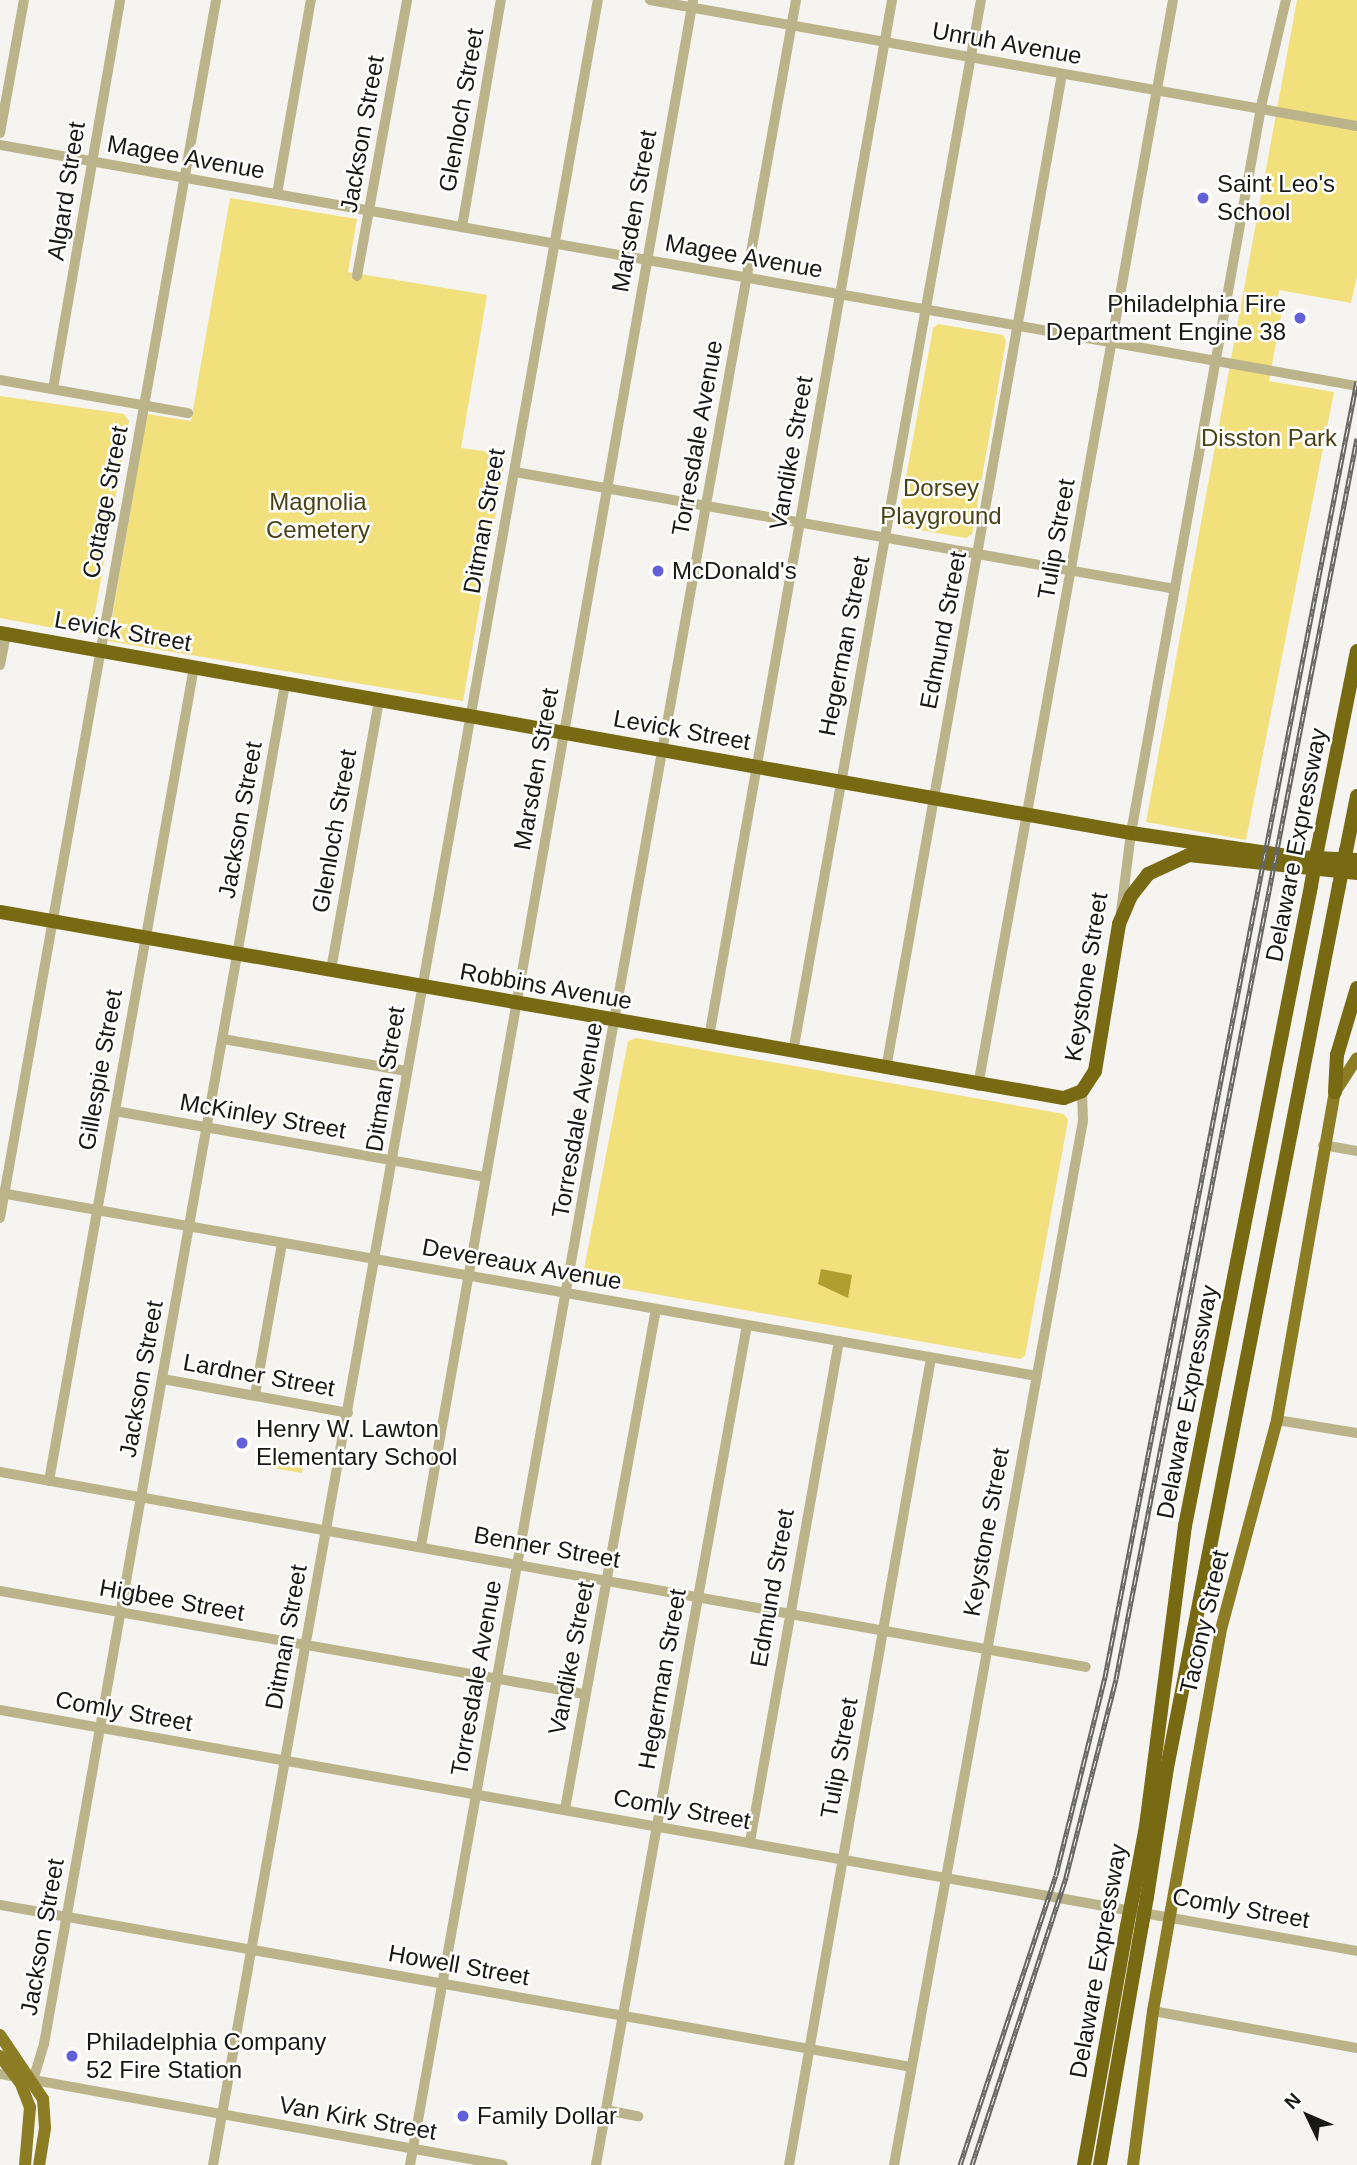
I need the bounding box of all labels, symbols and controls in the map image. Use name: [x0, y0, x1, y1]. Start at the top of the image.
street label: Unruh Avenue: [929, 16, 1085, 70]
street label: Glenloch Street: [432, 26, 490, 194]
street label: Jackson Street: [334, 53, 390, 215]
street label: Algard Street: [41, 120, 91, 262]
street label: Marsden Street: [606, 128, 662, 294]
street label: Magee Avenue: [104, 129, 268, 185]
place label: Saint Leo's School: [1217, 170, 1335, 226]
marker: Saint Leo's School: [1195, 190, 1211, 206]
street label: Magee Avenue: [662, 228, 826, 284]
place label: Philadelphia Fire Department Engine 38: [1046, 290, 1286, 346]
marker: Philadelphia Fire Department Engine 38: [1292, 310, 1308, 326]
street label: Torresdale Avenue: [665, 337, 729, 539]
street label: Vandike Street: [763, 374, 819, 532]
street label: Cottage Street: [76, 423, 134, 581]
park label: Disston Park: [1201, 424, 1337, 452]
street label: Ditman Street: [457, 446, 511, 596]
park label: Dorsey Playground: [880, 474, 1002, 530]
street label: Tulip Street: [1031, 477, 1081, 601]
park label: Magnolia Cemetery: [266, 488, 370, 544]
street label: Edmund Street: [914, 549, 972, 711]
street label: Hegerman Street: [812, 554, 876, 738]
place label: McDonald's: [672, 557, 797, 585]
marker: McDonald's: [650, 563, 666, 579]
street label: Levick Street: [52, 605, 194, 657]
street label: Marsden Street: [508, 686, 564, 852]
street label: Levick Street: [611, 704, 753, 756]
street label: Delaware Expressway: [1259, 726, 1333, 964]
street label: Jackson Street: [212, 739, 268, 901]
street label: Glenloch Street: [305, 747, 363, 915]
street label: Keystone Street: [1058, 890, 1114, 1064]
street label: Robbins Avenue: [457, 957, 635, 1015]
street label: Gillespie Street: [72, 987, 128, 1153]
street label: Ditman Street: [359, 1004, 411, 1154]
street label: Torresdale Avenue: [545, 1019, 609, 1221]
street label: McKinley Street: [178, 1087, 348, 1145]
street label: Devereaux Avenue: [419, 1232, 625, 1296]
street label: Delaware Expressway: [1150, 1283, 1224, 1521]
street label: Jackson Street: [113, 1298, 169, 1460]
street label: Lardner Street: [181, 1347, 337, 1403]
place label: Henry W. Lawton Elementary School: [256, 1415, 457, 1471]
marker: Henry W. Lawton Elementary School: [234, 1435, 250, 1451]
street label: Keystone Street: [957, 1445, 1015, 1619]
street label: Edmund Street: [744, 1507, 800, 1669]
street label: Benner Street: [472, 1520, 622, 1574]
street label: Tacony Street: [1173, 1547, 1235, 1697]
street label: Ditman Street: [259, 1562, 313, 1712]
street label: Higbee Street: [97, 1573, 247, 1627]
street label: Torresdale Avenue: [444, 1577, 508, 1779]
street label: Vandike Street: [542, 1579, 600, 1737]
street label: Hegerman Street: [632, 1587, 692, 1771]
street label: Comly Street: [53, 1685, 195, 1737]
street label: Tulip Street: [814, 1696, 864, 1820]
street label: Comly Street: [611, 1783, 753, 1835]
street label: Delaware Expressway: [1063, 1842, 1133, 2080]
street label: Jackson Street: [14, 1856, 70, 2018]
street label: Comly Street: [1170, 1882, 1312, 1934]
street label: Howell Street: [386, 1938, 532, 1992]
place label: Philadelphia Company 52 Fire Station: [86, 2028, 326, 2084]
marker: Philadelphia Company 52 Fire Station: [64, 2048, 80, 2064]
north arrow: [1273, 2081, 1343, 2151]
text: N: [1280, 2089, 1305, 2113]
street label: Van Kirk Street: [277, 2090, 439, 2146]
place label: Family Dollar: [477, 2102, 617, 2130]
marker: Family Dollar: [455, 2108, 471, 2124]

